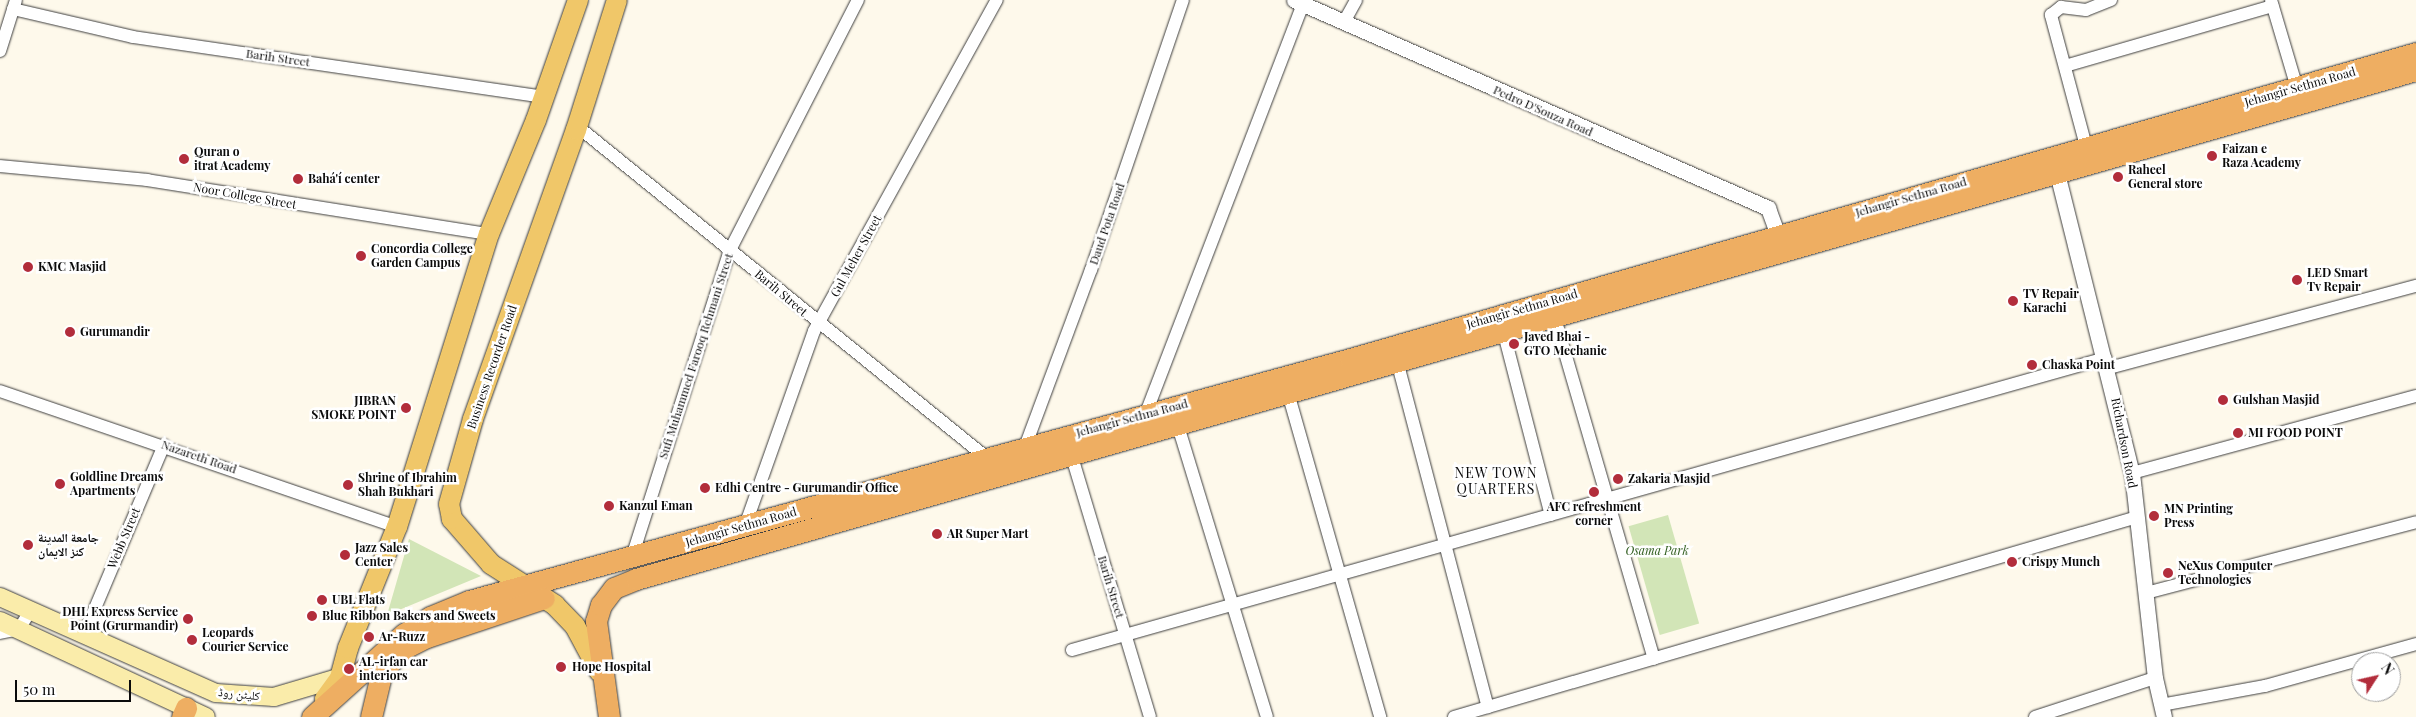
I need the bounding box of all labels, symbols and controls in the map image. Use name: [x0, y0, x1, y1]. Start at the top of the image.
street label: Barih Street: [245, 46, 311, 70]
street label: Jehangir Sethna Road: [2243, 64, 2357, 110]
street label: Pedro D'Souza Road: [1491, 83, 1595, 139]
place label: Faizan e Raza Academy: [2222, 142, 2302, 170]
place label: Quran o itrat Academy: [194, 145, 271, 173]
marker: Faizan e Raza Academy: [2206, 150, 2218, 162]
marker: Quran o itrat Academy: [178, 153, 190, 165]
place label: Raheel General store: [2128, 163, 2202, 191]
marker: Raheel General store: [2112, 171, 2124, 183]
place label: Bahá'í center: [308, 172, 380, 186]
marker: Bahá'í center: [292, 173, 304, 185]
street label: Jehangir Sethna Road: [1854, 174, 1968, 220]
street label: Noor College Street: [192, 180, 298, 212]
street label: Daud Pota Road: [1086, 181, 1128, 267]
street label: Gul Meher Street: [827, 212, 885, 300]
place label: Concordia College Garden Campus: [371, 242, 473, 270]
marker: Concordia College Garden Campus: [355, 250, 367, 262]
street label: Sufi Muhammed Farooq Rehmani Street: [656, 251, 736, 461]
place label: KMC Masjid: [38, 260, 106, 274]
marker: KMC Masjid: [22, 261, 34, 273]
place label: LED Smart Tv Repair: [2307, 266, 2368, 294]
street label: Barih Street: [752, 267, 810, 319]
marker: LED Smart Tv Repair: [2291, 274, 2303, 286]
street label: Jehangir Sethna Road: [1465, 286, 1579, 332]
place label: TV Repair Karachi: [2023, 287, 2079, 315]
marker: TV Repair Karachi: [2007, 295, 2019, 307]
street label: Business Recorder Road: [464, 303, 520, 431]
place label: Gurumandir: [80, 325, 150, 339]
marker: Gurumandir: [64, 326, 76, 338]
place label: Javed Bhai - GTO Mechanic: [1524, 330, 1607, 358]
marker: Javed Bhai - GTO Mechanic: [1508, 338, 1520, 350]
place label: Chaska Point: [2042, 358, 2115, 372]
marker: Chaska Point: [2026, 359, 2038, 371]
place label: Gulshan Masjid: [2233, 393, 2319, 407]
place label: JIBRAN SMOKE POINT: [311, 394, 396, 422]
marker: Gulshan Masjid: [2217, 394, 2229, 406]
street label: Jehangir Sethna Road: [1074, 396, 1190, 440]
street label: Richardson Road: [2108, 397, 2140, 489]
marker: JIBRAN SMOKE POINT: [400, 402, 412, 414]
place label: MI FOOD POINT: [2248, 426, 2343, 440]
marker: MI FOOD POINT: [2232, 427, 2244, 439]
street label: Nazareth Road: [159, 437, 239, 477]
district label: NEW TOWN QUARTERS: [1453, 465, 1539, 498]
place label: Goldline Dreams Apartments: [70, 470, 163, 498]
place label: Shrine of Ibrahim Shah Bukhari: [358, 471, 457, 499]
place label: Zakaria Masjid: [1628, 472, 1710, 486]
marker: Zakaria Masjid: [1612, 473, 1624, 485]
marker: Goldline Dreams Apartments: [54, 478, 66, 490]
marker: Shrine of Ibrahim Shah Bukhari: [342, 479, 354, 491]
place label: Edhi Centre - Gurumandir Office: [715, 481, 899, 495]
marker: Edhi Centre - Gurumandir Office: [699, 482, 711, 494]
marker: AFC refreshment corner: [1588, 486, 1600, 498]
place label: Kanzul Eman: [619, 499, 693, 513]
marker: Kanzul Eman: [603, 500, 615, 512]
place label: AFC refreshment corner: [1547, 500, 1641, 528]
place label: MN Printing Press: [2164, 502, 2233, 530]
street label: Jehangir Sethna Road: [684, 504, 798, 550]
street label: Webb Street: [105, 505, 143, 571]
marker: MN Printing Press: [2148, 510, 2160, 522]
place label: AR Super Mart: [947, 527, 1029, 541]
marker: AR Super Mart: [931, 528, 943, 540]
place label: جامعة المدينة كنز الايمان: [38, 531, 99, 559]
marker: جامعة المدينة كنز الايمان: [22, 539, 34, 551]
place label: Jazz Sales Center: [355, 541, 408, 569]
park label: Osama Park: [1625, 544, 1689, 558]
marker: Jazz Sales Center: [339, 549, 351, 561]
street label: Barih Street: [1095, 554, 1127, 620]
place label: Crispy Munch: [2022, 555, 2100, 569]
marker: Crispy Munch: [2006, 556, 2018, 568]
place label: NeXus Computer Technologies: [2178, 559, 2272, 587]
marker: NeXus Computer Technologies: [2162, 567, 2174, 579]
place label: UBL Flats: [332, 593, 385, 607]
marker: UBL Flats: [316, 594, 328, 606]
place label: DHL Express Service Point (Grurmandir): [62, 605, 178, 633]
place label: Blue Ribbon Bakers and Sweets: [322, 609, 495, 623]
marker: Blue Ribbon Bakers and Sweets: [306, 610, 318, 622]
marker: DHL Express Service Point (Grurmandir): [182, 613, 194, 625]
place label: Leopards Courier Service: [202, 626, 289, 654]
place label: Ar-Ruzz: [379, 630, 425, 644]
marker: Ar-Ruzz: [363, 631, 375, 643]
marker: Leopards Courier Service: [186, 634, 198, 646]
north arrow: [2351, 652, 2401, 702]
place label: AL-irfan car interiors: [359, 655, 428, 683]
text: N: [2377, 659, 2399, 678]
marker: Hope Hospital: [554, 660, 568, 674]
place label: Hope Hospital: [572, 660, 651, 674]
marker: AL-irfan car interiors: [343, 663, 355, 675]
scale bar: [18, 670, 134, 702]
text: 50 m: [23, 679, 55, 699]
street label: کلیٹن روڈ: [217, 685, 261, 703]

